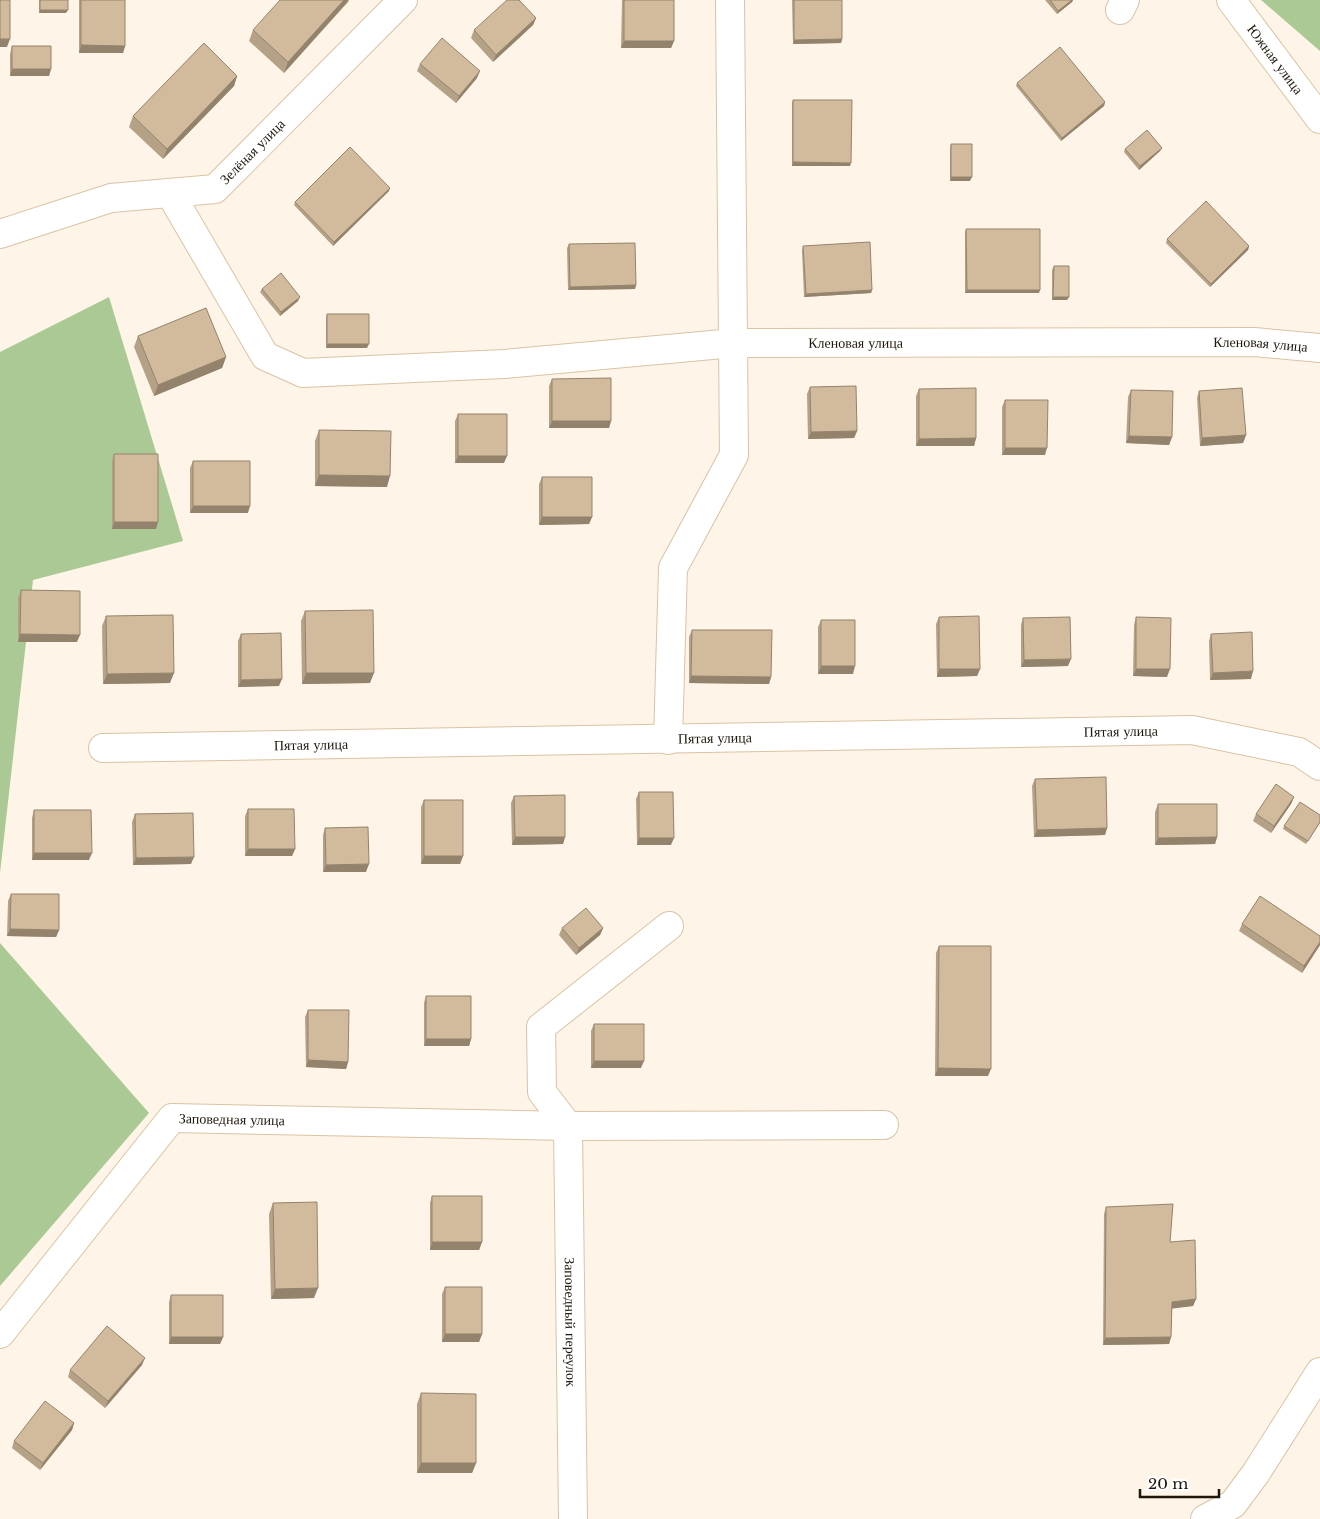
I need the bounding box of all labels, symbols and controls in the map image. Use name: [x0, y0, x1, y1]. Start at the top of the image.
street label: Южная улица: [1243, 21, 1308, 99]
street label: Зелёная улица: [216, 114, 289, 188]
street label: Кленовая улица: [1213, 333, 1309, 356]
street label: Кленовая улица: [808, 334, 904, 352]
street label: Пятая улица: [1084, 722, 1159, 741]
street label: Пятая улица: [678, 728, 753, 747]
street label: Пятая улица: [274, 735, 349, 754]
street label: Заповедная улица: [179, 1109, 286, 1129]
street label: Заповедный переулок: [561, 1257, 580, 1387]
scale bar: [1140, 1466, 1219, 1498]
text: 20 m: [1148, 1474, 1188, 1493]

